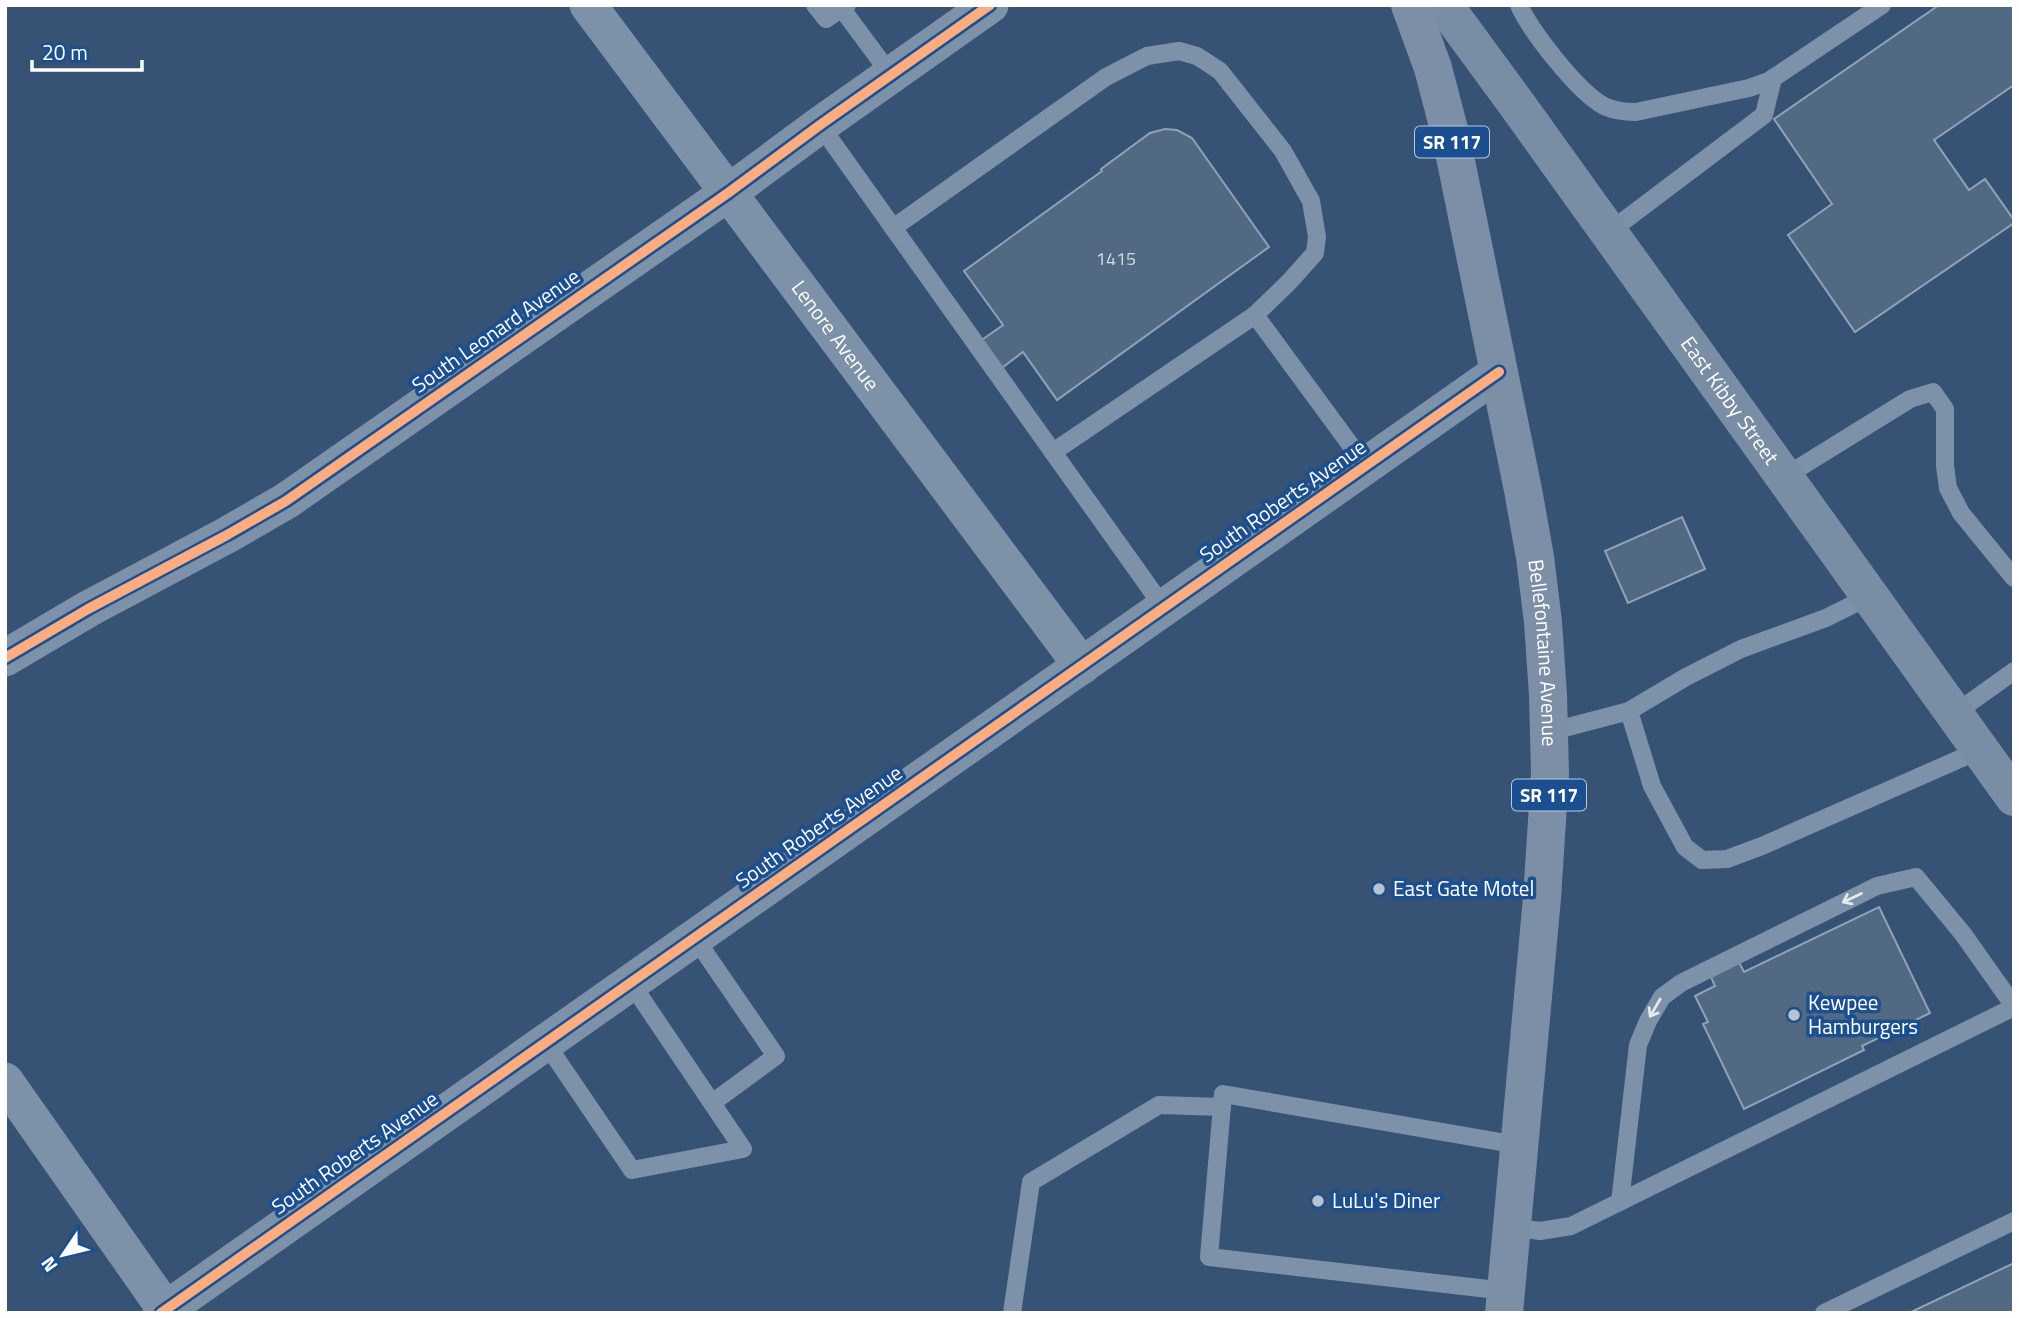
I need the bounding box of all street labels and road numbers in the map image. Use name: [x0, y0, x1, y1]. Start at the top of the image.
road number: SR 117: [1415, 126, 1489, 158]
street label: South Leonard Avenue: [405, 260, 586, 400]
street label: Lenore Avenue: [784, 273, 888, 397]
street label: East Kibby Street: [1673, 329, 1788, 471]
street label: South Roberts Avenue: [1193, 431, 1372, 570]
street label: Bellefontaine Avenue: [1520, 557, 1566, 747]
street label: South Roberts Avenue: [729, 757, 908, 896]
road number: SR 117: [1512, 780, 1586, 810]
street label: South Roberts Avenue: [265, 1083, 444, 1222]

